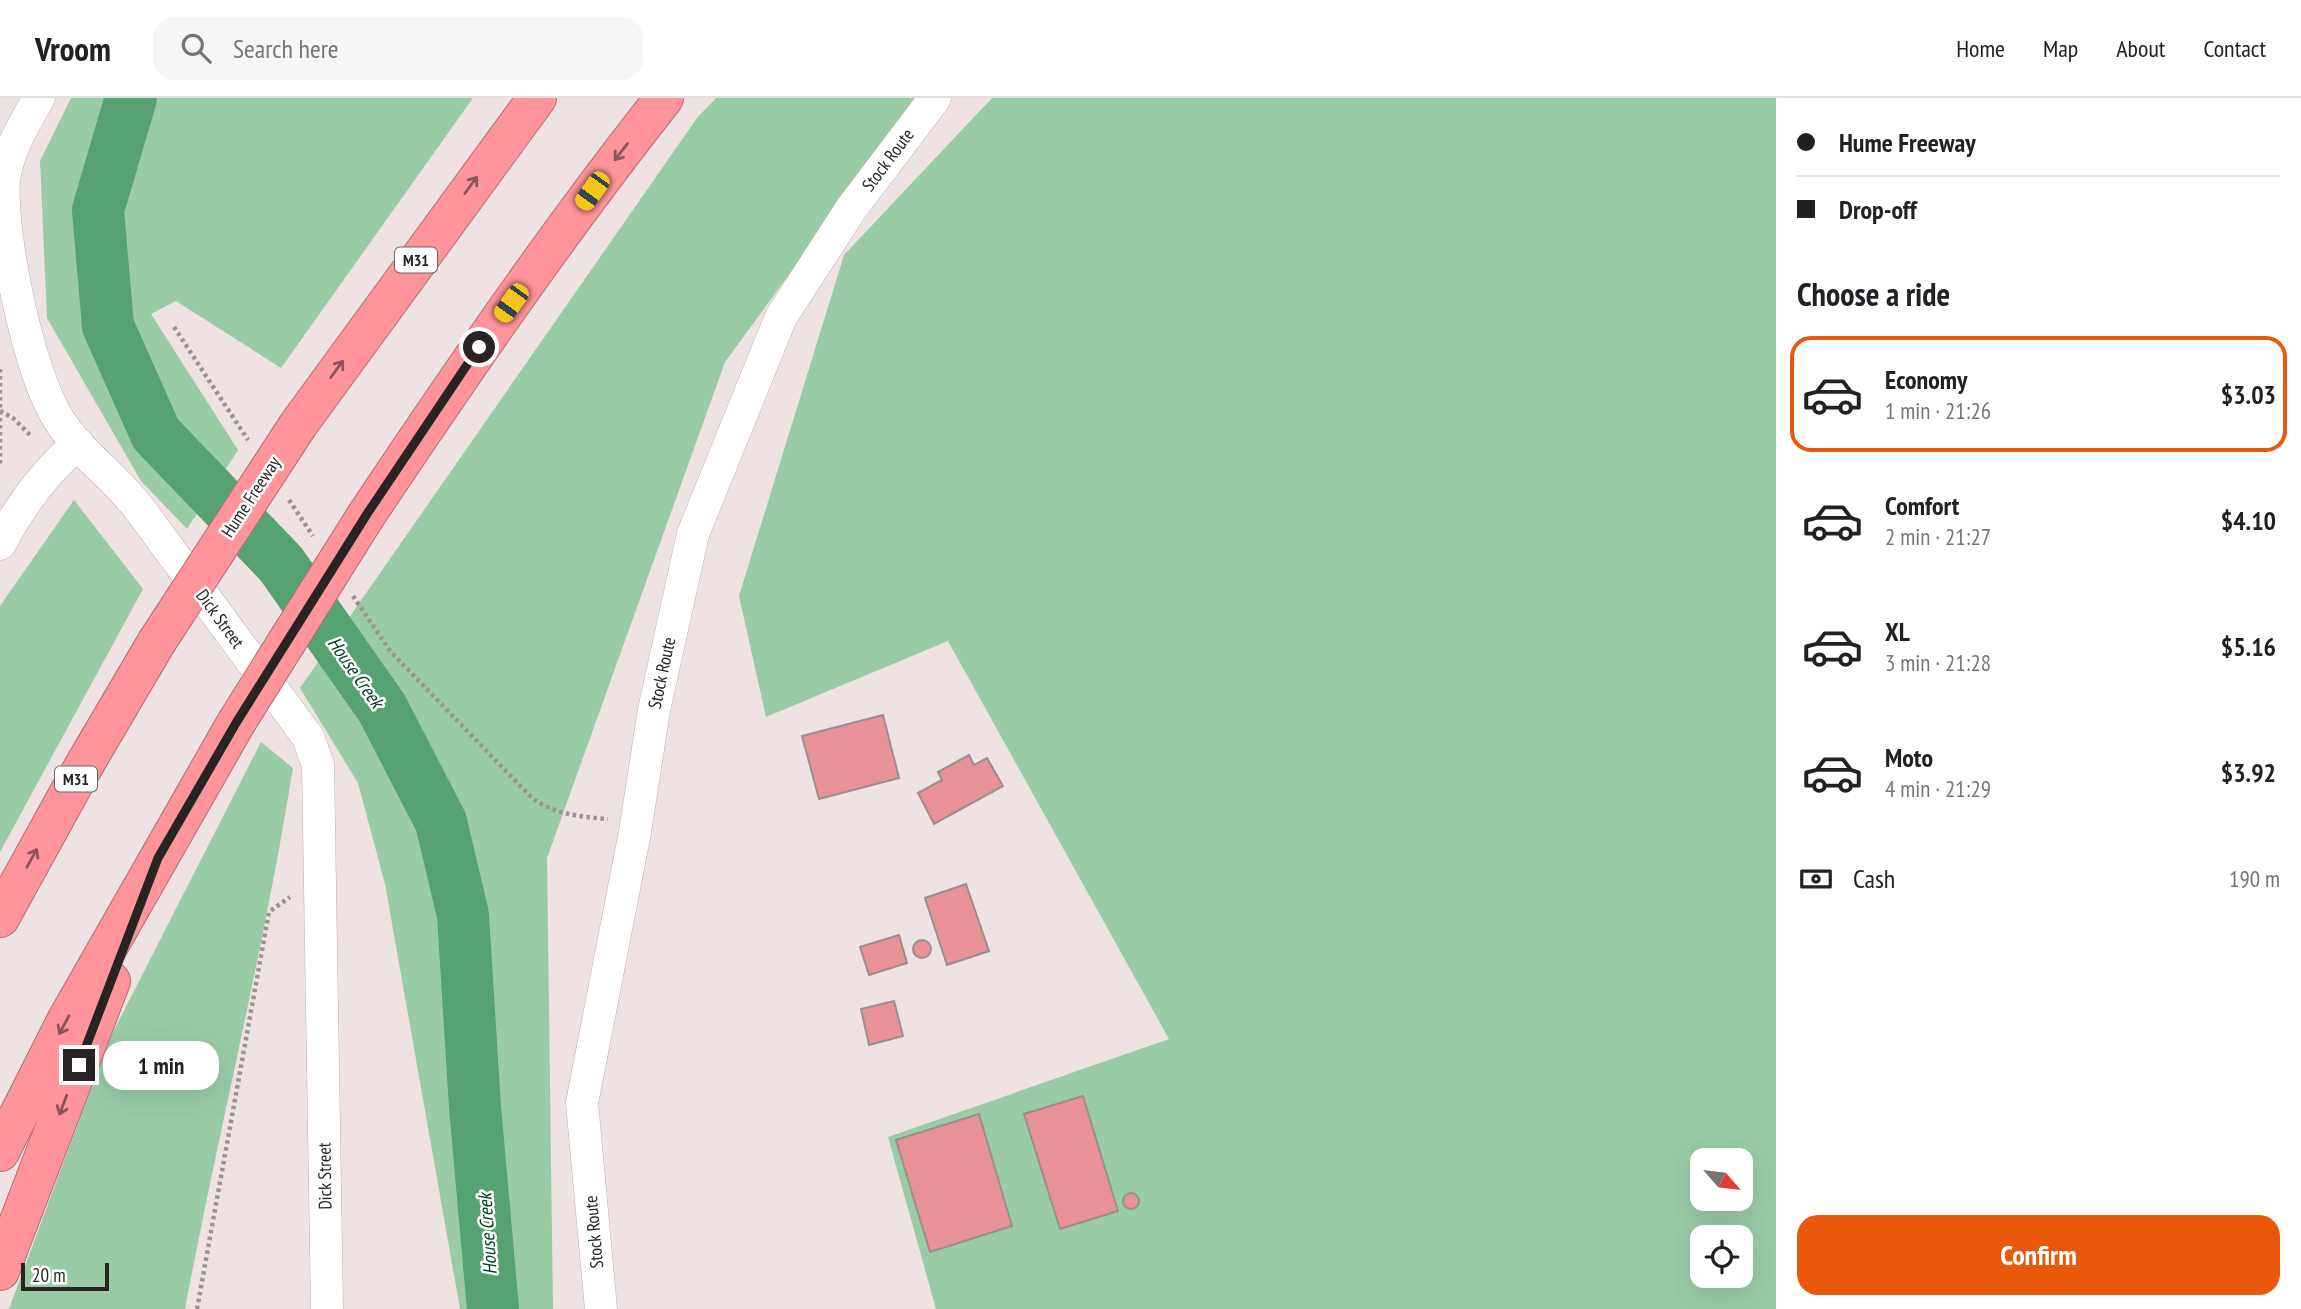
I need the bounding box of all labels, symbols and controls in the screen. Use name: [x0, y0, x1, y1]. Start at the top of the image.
search box: [153, 17, 643, 80]
text: Vroom: [35, 27, 111, 70]
icon: search: [177, 29, 215, 67]
text: Search here: [233, 32, 339, 65]
text: Home: [1956, 33, 2005, 64]
text: Map: [2043, 33, 2078, 64]
text: About: [2116, 33, 2165, 64]
text: Contact: [2203, 33, 2266, 64]
street label: Stock Route: [857, 124, 919, 196]
text: Hume Freeway: [1839, 126, 1976, 159]
one-way arrow: [614, 142, 629, 160]
car: [572, 168, 613, 214]
one-way arrow: [464, 176, 478, 195]
text: Drop-off: [1839, 193, 1917, 226]
road number: M31: [395, 248, 437, 272]
text: Choose a ride: [1797, 273, 1950, 315]
car: [491, 280, 532, 326]
route start: [463, 331, 495, 363]
one-way arrow: [330, 360, 344, 379]
icon: car: [1801, 363, 1864, 426]
text: Economy: [1885, 363, 1967, 396]
text: $3.03: [2221, 378, 2276, 411]
text: 1 min · 21:26: [1885, 396, 1991, 425]
street label: Hume Freeway: [216, 452, 285, 542]
icon: car: [1801, 489, 1864, 552]
text: Comfort: [1885, 489, 1959, 522]
text: $4.10: [2221, 504, 2276, 537]
text: 2 min · 21:27: [1885, 522, 1991, 551]
street label: Dick Street: [191, 585, 250, 653]
icon: car: [1801, 615, 1864, 678]
text: XL: [1885, 615, 1910, 648]
text: $5.16: [2221, 630, 2276, 663]
water label: House Creek: [323, 632, 391, 714]
street label: Stock Route: [643, 635, 680, 711]
text: 3 min · 21:28: [1885, 648, 1991, 677]
icon: car: [1801, 741, 1864, 804]
text: Moto: [1885, 741, 1933, 774]
text: $3.92: [2221, 756, 2276, 789]
road number: M31: [55, 766, 97, 792]
text: 4 min · 21:29: [1885, 774, 1991, 803]
one-way arrow: [26, 848, 39, 869]
icon: cash: [1797, 860, 1835, 898]
text: Cash: [1853, 862, 1895, 895]
text: 190 m: [2229, 864, 2280, 893]
one-way arrow: [57, 1014, 71, 1034]
callout: 1 min: [104, 1040, 219, 1090]
route end: [63, 1049, 95, 1081]
text: 1 min: [138, 1051, 184, 1080]
one-way arrow: [56, 1094, 69, 1116]
street label: Dick Street: [312, 1142, 337, 1210]
north arrow: [1690, 1148, 1754, 1211]
map controls: [1690, 1148, 1753, 1288]
water label: House Creek: [472, 1190, 502, 1275]
street label: Stock Route: [579, 1195, 608, 1269]
button: Confirm: [1797, 1215, 2280, 1295]
button: locate: [1690, 1225, 1753, 1288]
scale bar: [21, 1260, 108, 1292]
text: 20 m: [32, 1263, 66, 1287]

